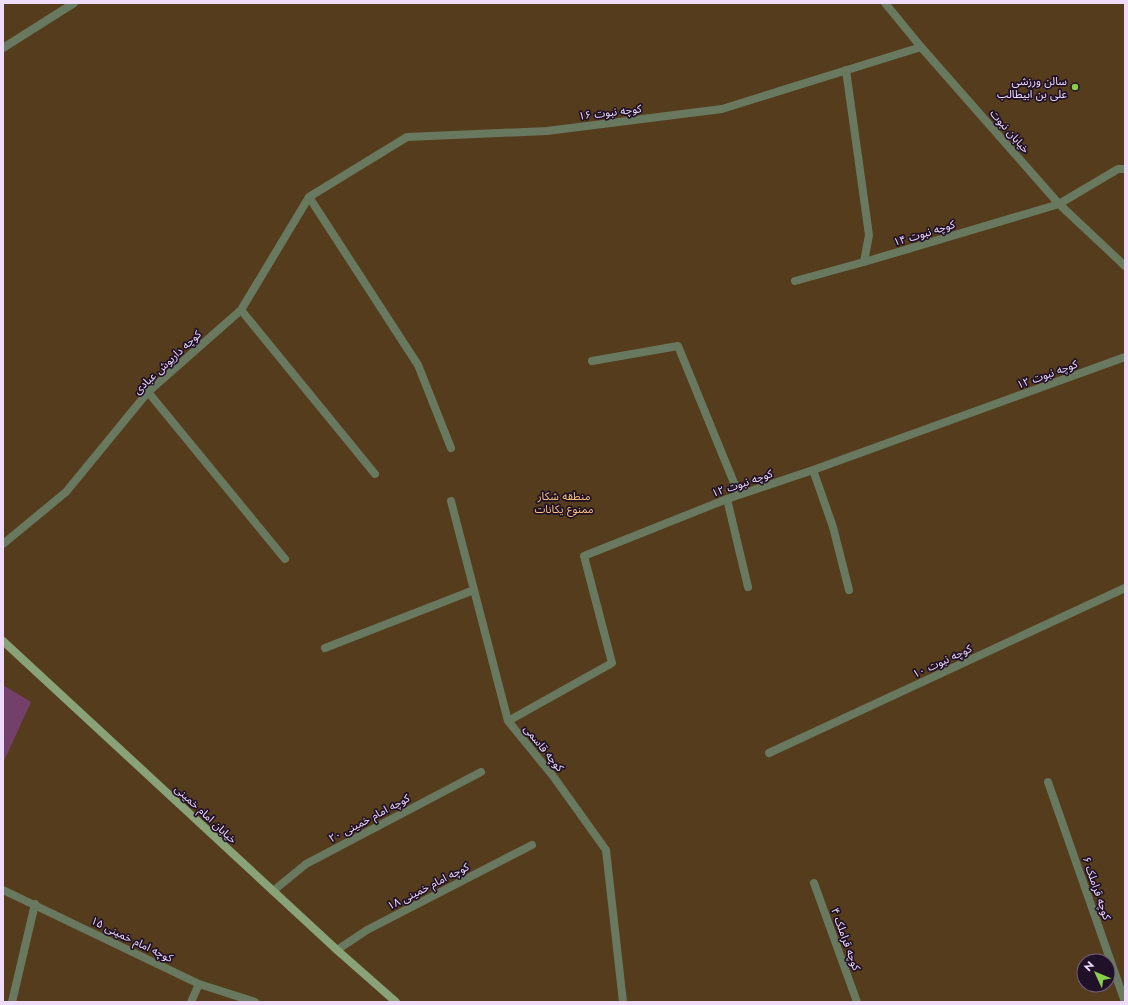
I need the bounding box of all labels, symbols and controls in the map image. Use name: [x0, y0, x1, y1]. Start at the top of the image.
place label: سالن ورزشی علی بن ابیطالب: [997, 73, 1067, 102]
marker: سالن ورزشی علی بن ابیطالب: [1070, 82, 1080, 92]
street label: کوچه نبوت ۱۶: [577, 100, 643, 124]
street label: خیابان نبوت: [986, 106, 1034, 157]
street label: کوچه نبوت ۱۴: [891, 216, 957, 250]
street label: کوچه داریوش عبادی: [130, 326, 205, 398]
street label: کوچه نبوت ۱۲: [1014, 355, 1080, 392]
street label: کوچه نبوت ۱۲: [709, 465, 775, 501]
park label: منطقه شکار ممنوع یکانات: [534, 488, 594, 517]
street label: کوچه نبوت ۱۰: [910, 640, 975, 682]
street label: کوچه قاسمی: [520, 721, 568, 775]
street label: خیابان امام خمینی: [171, 781, 241, 847]
street label: کوچه امام خمینی ۲۰: [326, 790, 413, 846]
street label: کوچه قراملک ۶: [1079, 854, 1115, 922]
street label: کوچه امام خمینی ۱۸: [384, 858, 472, 914]
street label: کوچه قراملک ۴: [827, 905, 865, 973]
street label: کوچه امام خمینی ۱۵: [88, 912, 176, 966]
north arrow: [1076, 953, 1116, 993]
text: N: [1080, 957, 1098, 975]

